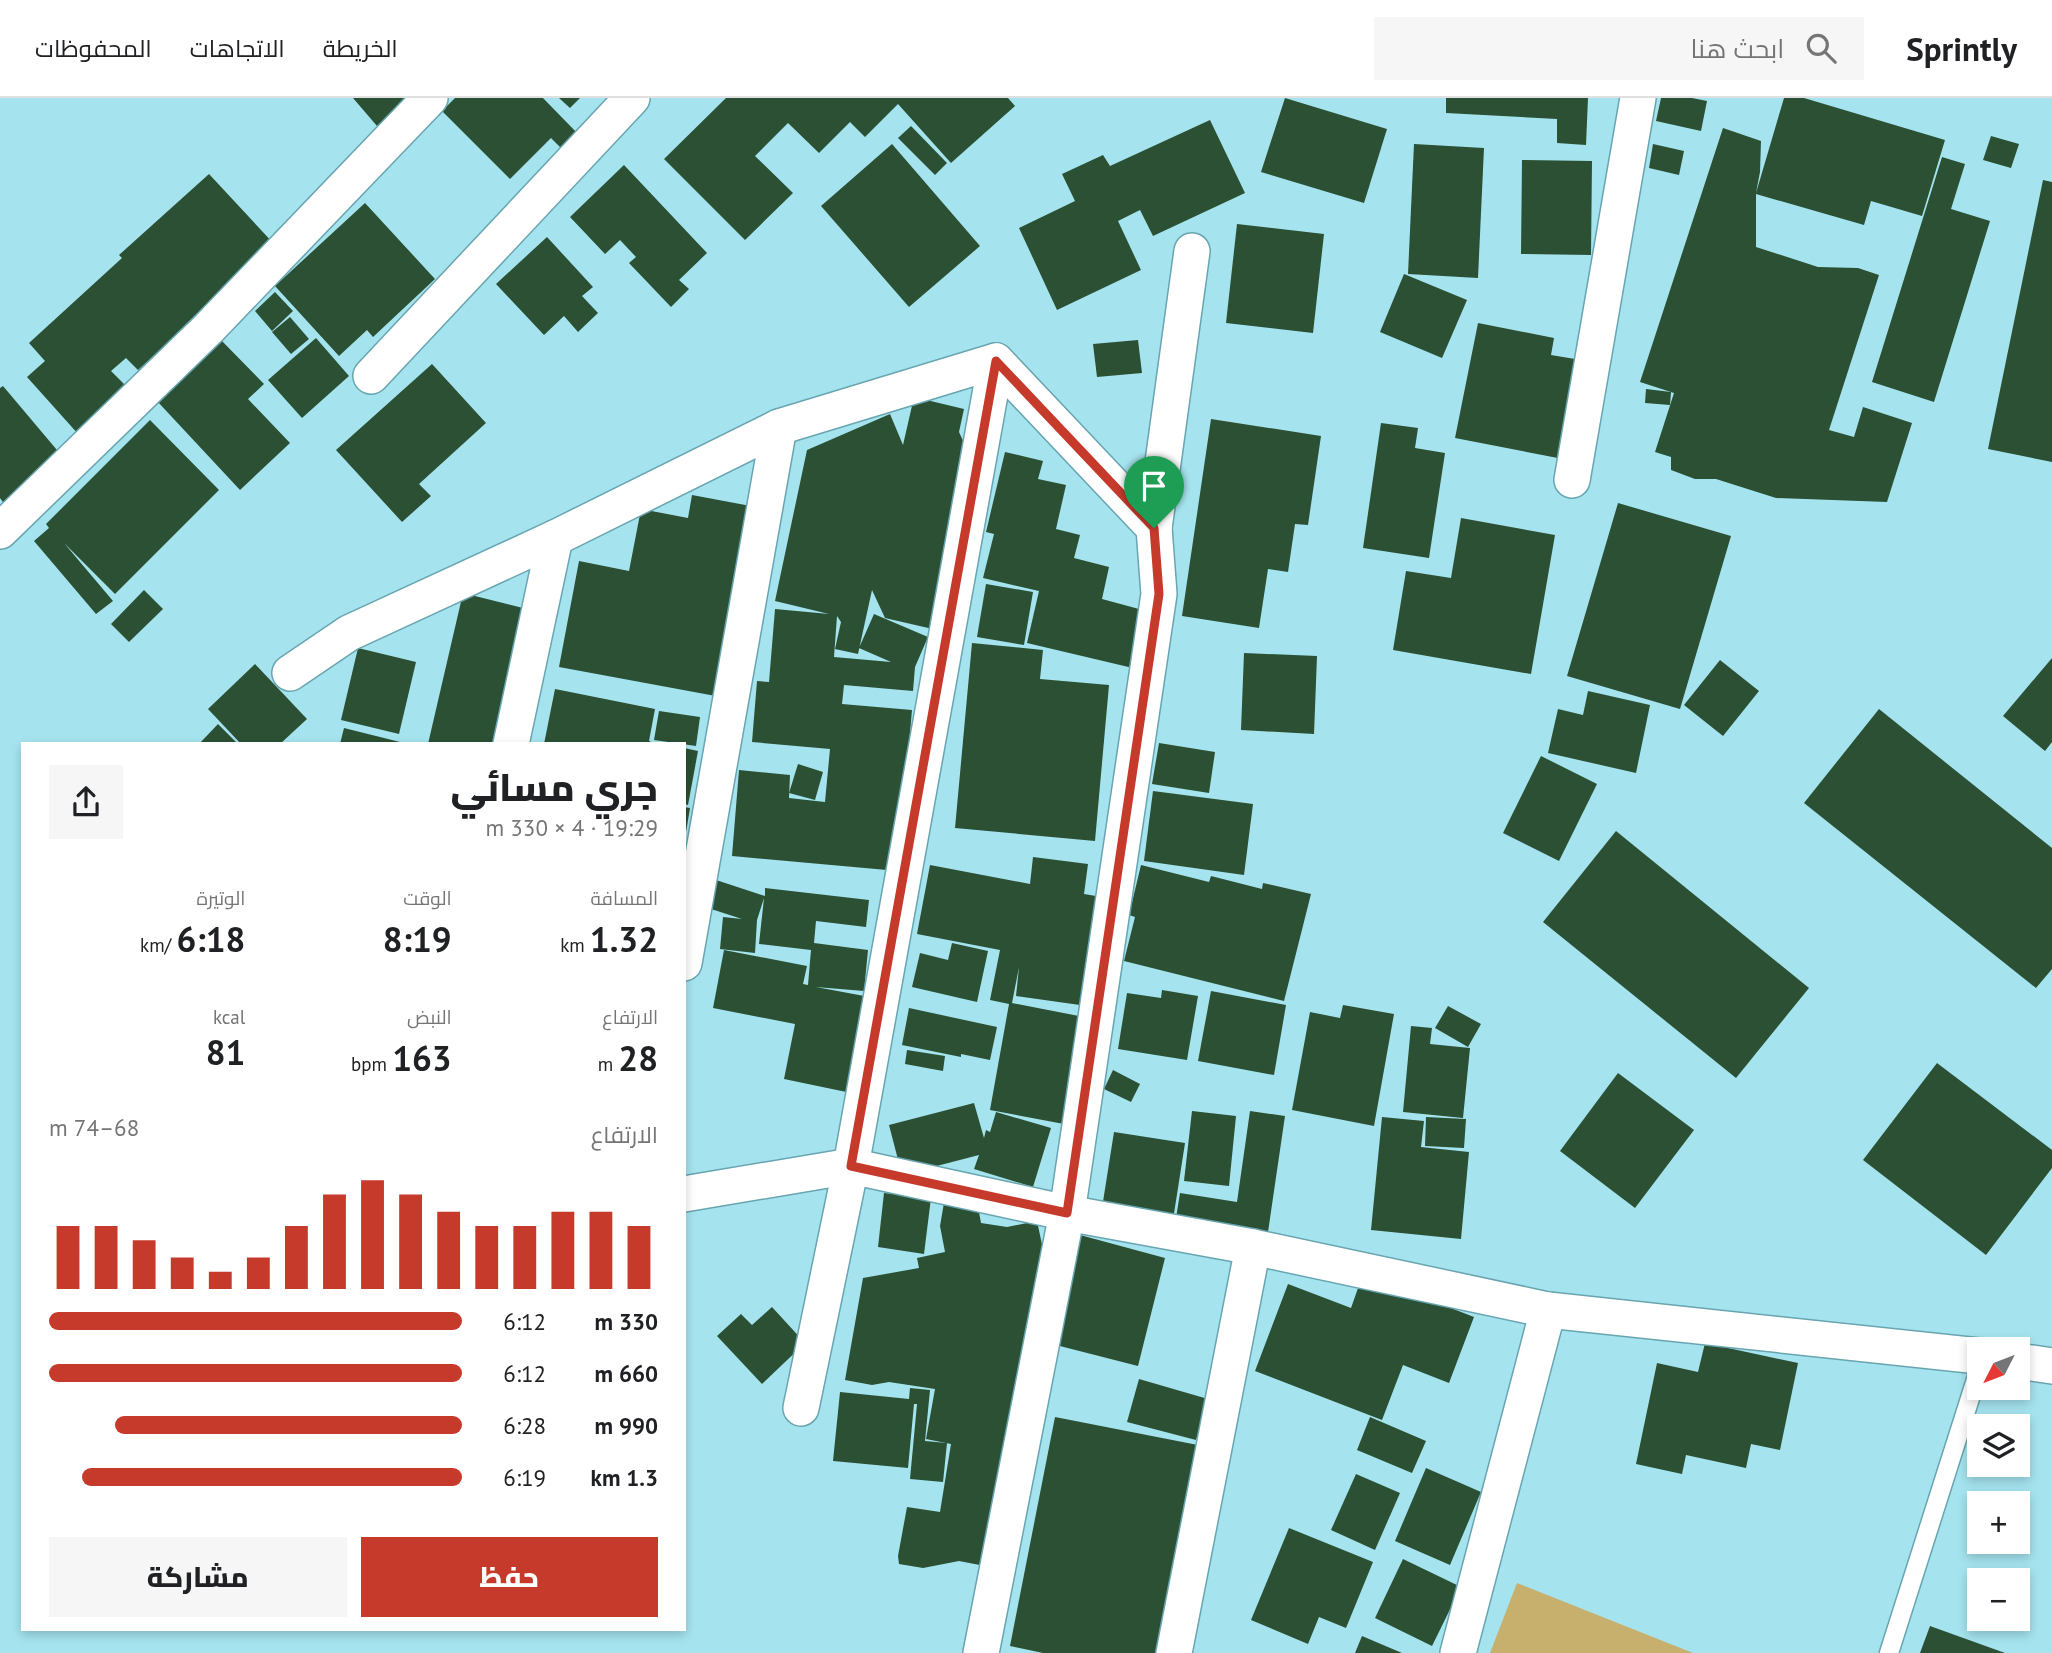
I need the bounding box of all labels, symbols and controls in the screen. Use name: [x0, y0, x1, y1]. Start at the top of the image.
search box: [1374, 17, 1864, 80]
text: Sprintly: [1906, 27, 2017, 70]
icon: search: [1802, 29, 1840, 67]
text: ابحث هنا: [1690, 32, 1784, 65]
text: المحفوظات: [35, 33, 152, 64]
text: الاتجاهات: [190, 33, 285, 64]
text: الخريطة: [323, 33, 398, 64]
pin: [1124, 456, 1184, 528]
icon: arrive: [1135, 467, 1173, 505]
text: جري مسائي: [451, 762, 658, 811]
button: share: [49, 765, 123, 839]
text: 19:29 · 4 × 330 m: [485, 813, 658, 842]
text: الوتيرة: [197, 886, 245, 910]
text: الوقت: [403, 886, 452, 910]
text: المسافة: [590, 886, 658, 910]
text: 6:18: [176, 916, 245, 962]
text: 8:19: [383, 916, 452, 962]
text: 1.32: [590, 916, 658, 962]
text: /km: [140, 933, 176, 957]
text: km: [560, 933, 590, 957]
text: kcal: [213, 1005, 245, 1029]
text: النبض: [407, 1005, 452, 1029]
text: الارتفاع: [602, 1005, 658, 1029]
text: 81: [206, 1029, 245, 1075]
text: 163: [392, 1035, 452, 1081]
text: 28: [618, 1035, 658, 1081]
text: bpm: [351, 1052, 392, 1076]
text: m: [598, 1052, 618, 1076]
text: 68–74 m: [49, 1113, 139, 1142]
text: الارتفاع: [591, 1120, 658, 1149]
text: 6:12: [503, 1307, 546, 1336]
text: 330 m: [595, 1307, 658, 1336]
north arrow: [1967, 1337, 2030, 1400]
map controls: [1967, 1337, 2030, 1631]
text: 6:12: [503, 1359, 546, 1388]
text: 660 m: [595, 1359, 658, 1388]
text: 6:28: [503, 1411, 546, 1440]
text: 990 m: [595, 1411, 658, 1440]
button: layers: [1967, 1414, 2030, 1477]
text: 6:19: [503, 1463, 546, 1492]
text: 1.3 km: [591, 1463, 658, 1492]
button: +: [1967, 1491, 2030, 1554]
button: مشاركة: [49, 1537, 347, 1617]
button: حفظ: [361, 1537, 658, 1617]
button: −: [1967, 1568, 2030, 1631]

